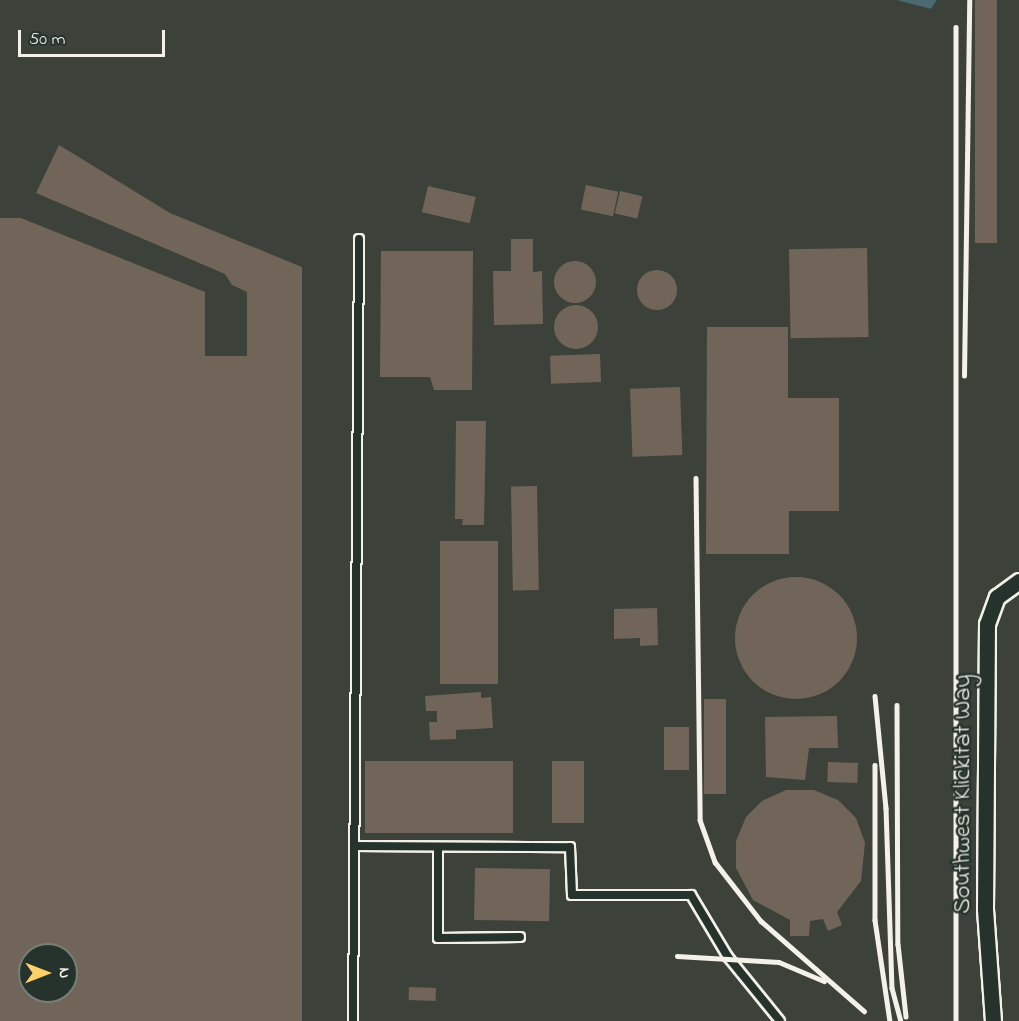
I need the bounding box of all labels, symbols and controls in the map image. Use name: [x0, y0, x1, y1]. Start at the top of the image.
scale bar: [21, 18, 168, 56]
text: 50 m: [29, 27, 66, 53]
street label: Southwest Klickitat Way: [950, 674, 978, 914]
north arrow: [18, 943, 78, 1003]
text: N: [52, 968, 76, 978]

